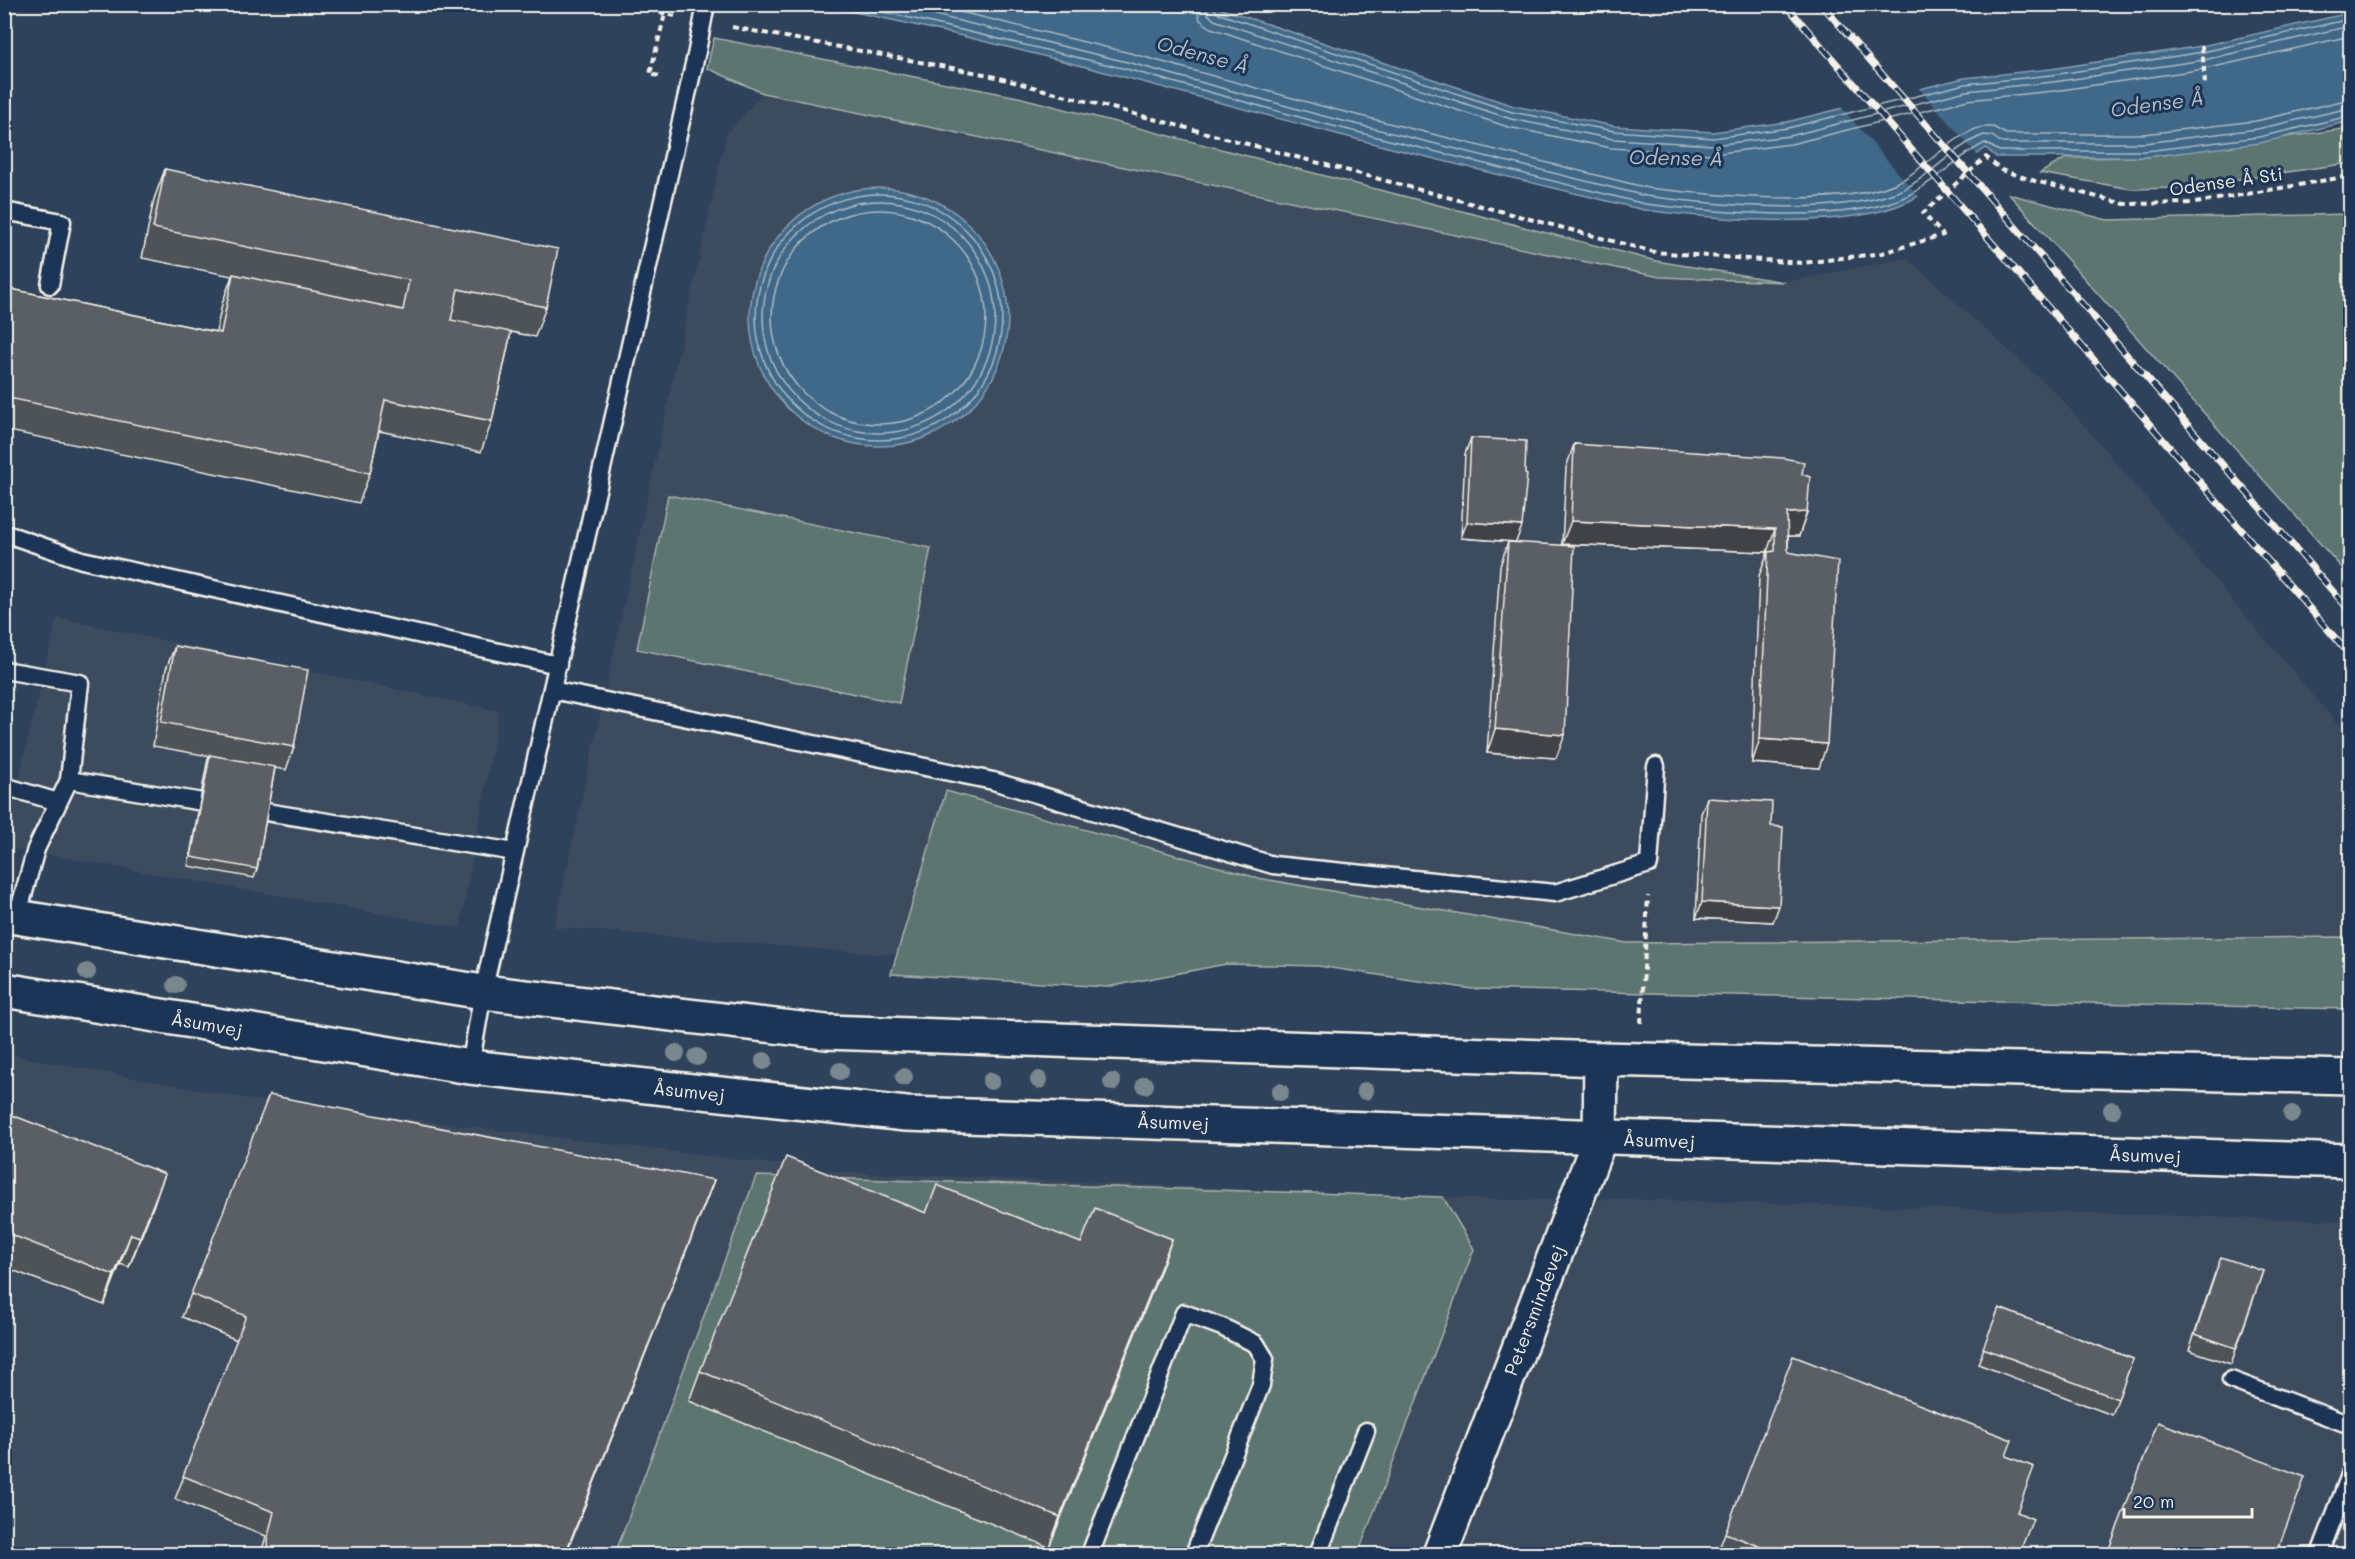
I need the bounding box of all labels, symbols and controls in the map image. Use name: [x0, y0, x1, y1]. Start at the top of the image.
water label: Odense Å: [1154, 29, 1252, 79]
water label: Odense Å: [2108, 84, 2206, 122]
water label: Odense Å: [1629, 143, 1723, 171]
street label: Odense Å Sti: [2168, 161, 2284, 201]
street label: Åsumvej: [169, 1006, 245, 1042]
street label: Åsumvej: [652, 1075, 726, 1107]
street label: Åsumvej: [1137, 1109, 1209, 1135]
street label: Åsumvej: [1623, 1127, 1695, 1153]
street label: Åsumvej: [2109, 1142, 2181, 1168]
street label: Petersmindevej: [1498, 1241, 1570, 1379]
scale bar: [2124, 1481, 2252, 1519]
text: 20 m: [2133, 1489, 2174, 1513]

